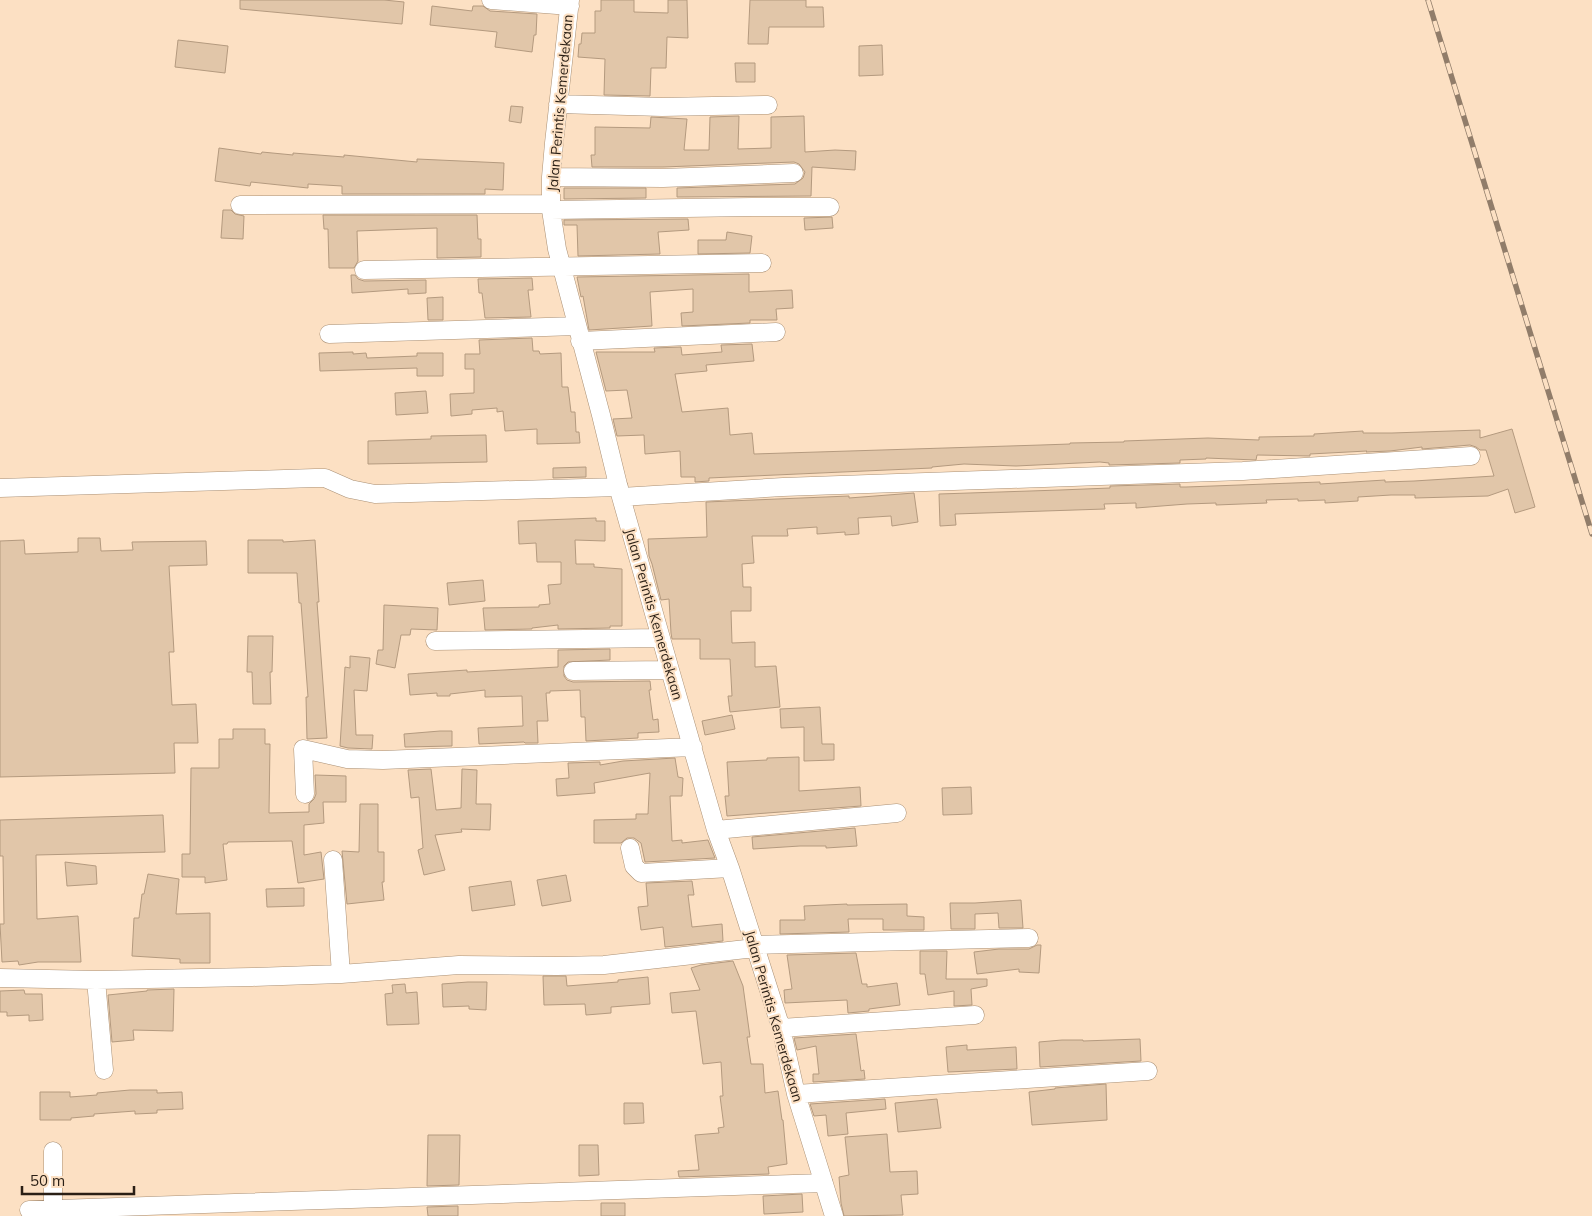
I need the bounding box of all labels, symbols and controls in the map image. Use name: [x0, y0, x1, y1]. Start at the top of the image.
street label: Jalan Perintis Kemerdekaan: [543, 14, 577, 192]
street label: Jalan Perintis Kemerdekaan: [621, 526, 687, 702]
street label: Jalan Perintis Kemerdekaan: [741, 928, 807, 1104]
scale bar: [22, 1164, 135, 1196]
text: 50 m: [30, 1171, 65, 1190]

